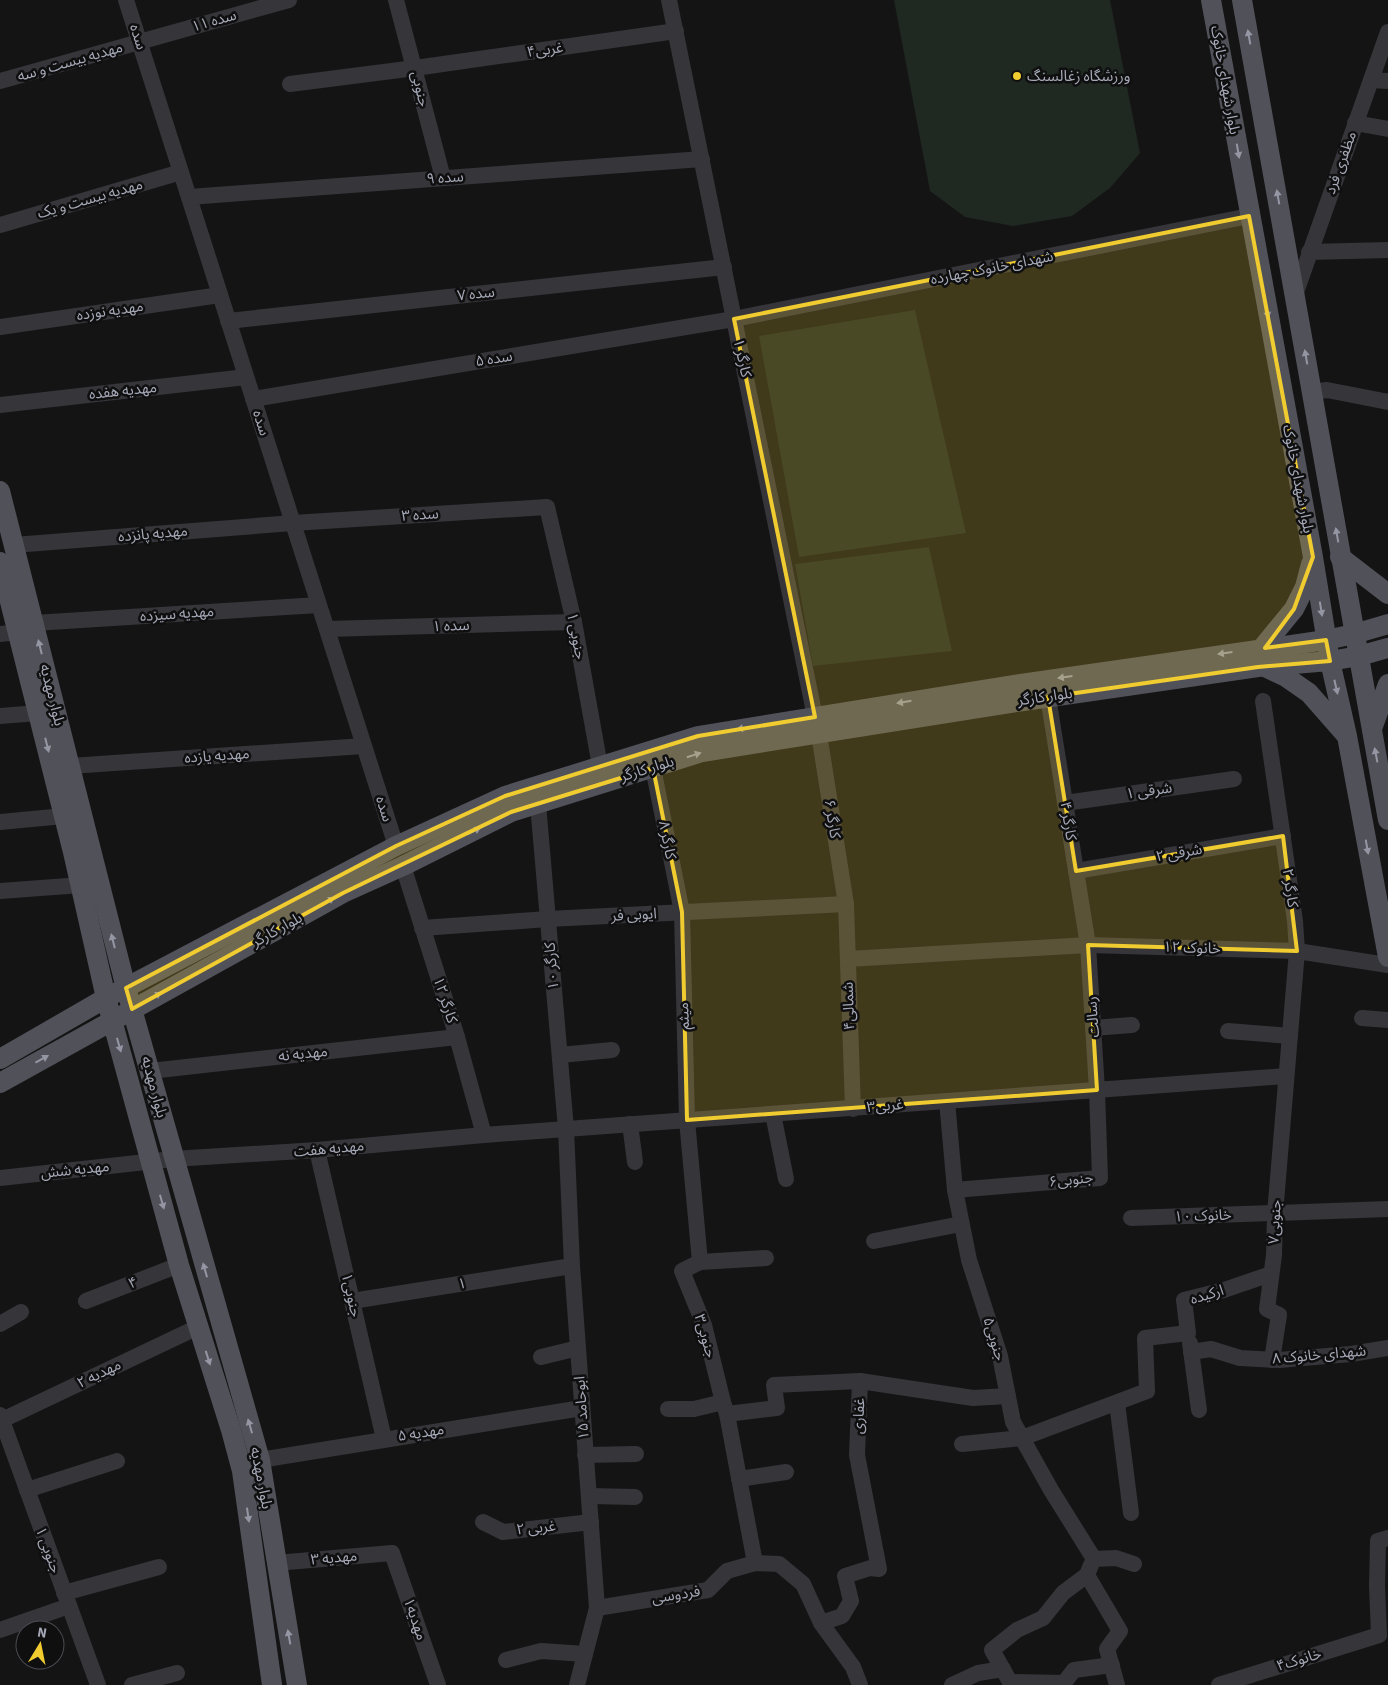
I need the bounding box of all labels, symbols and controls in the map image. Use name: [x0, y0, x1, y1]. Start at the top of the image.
street label: سده ۱۱: [189, 5, 239, 37]
street label: سده: [124, 21, 152, 53]
street label: بلوار شهدای خانوک: [1205, 24, 1245, 136]
one-way arrow: [1244, 29, 1252, 45]
street label: مهدیه بیست و سه: [15, 37, 125, 87]
street label: غربی۴: [525, 37, 565, 63]
place label: ورزشگاه زغالسنگ: [1027, 66, 1131, 87]
street label: جنوبی: [405, 69, 435, 109]
marker: ورزشگاه زغالسنگ: [1011, 70, 1023, 82]
street label: مظفری فرد: [1320, 129, 1362, 197]
one-way arrow: [1235, 144, 1243, 160]
street label: سده ۹: [426, 166, 465, 190]
street label: مهدیه بیست و یک: [35, 174, 145, 224]
one-way arrow: [1273, 189, 1281, 205]
street label: شهدای خانوک چهارده: [929, 246, 1056, 290]
street label: سده ۷: [456, 282, 496, 306]
street label: مهدیه نوزده: [75, 296, 145, 326]
one-way arrow: [1264, 304, 1272, 320]
street label: کارگر ۱: [728, 337, 757, 380]
street label: سده ۵: [474, 346, 514, 372]
one-way arrow: [1301, 349, 1309, 365]
street label: مهدیه هفده: [88, 377, 158, 405]
street label: سده: [247, 407, 275, 439]
street label: بلوار شهدای خانوک: [1277, 423, 1319, 535]
street label: سده ۳: [401, 503, 440, 527]
street label: مهدیه پانزده: [117, 520, 189, 548]
one-way arrow: [1332, 526, 1340, 542]
street label: مهدیه سیزده: [139, 601, 215, 627]
one-way arrow: [1317, 601, 1325, 617]
street label: ۱ جنوبی: [561, 611, 591, 662]
street label: سده ۱: [432, 615, 470, 637]
one-way arrow: [36, 640, 44, 655]
one-way arrow: [1217, 650, 1233, 658]
street label: بلوار مهدیه: [34, 662, 70, 728]
one-way arrow: [1056, 673, 1072, 681]
one-way arrow: [1332, 680, 1340, 695]
street label: بلوار کارگر: [1015, 683, 1074, 711]
one-way arrow: [896, 699, 912, 707]
one-way arrow: [735, 725, 751, 733]
one-way arrow: [43, 738, 51, 753]
street label: مهدیه یازده: [184, 743, 250, 769]
one-way arrow: [1371, 746, 1379, 762]
street label: بلوار کارگر: [617, 751, 676, 787]
one-way arrow: [686, 751, 701, 758]
street label: شرقی ۱: [1124, 777, 1174, 805]
street label: سده: [370, 793, 398, 825]
street label: کارگر ۶: [819, 798, 846, 841]
street label: کارگر ۴: [1055, 800, 1082, 843]
street label: کارگر ۸: [653, 819, 681, 862]
one-way arrow: [467, 827, 481, 835]
street label: شرقی ۲: [1154, 839, 1204, 867]
one-way arrow: [1364, 839, 1372, 855]
street label: کارگر ۲: [1277, 867, 1303, 910]
one-way arrow: [321, 897, 335, 906]
street label: ایوبی فر: [610, 903, 657, 927]
street label: بلوار کارگر: [247, 907, 306, 953]
one-way arrow: [109, 933, 117, 948]
street label: خانوک ۱۲: [1163, 937, 1221, 960]
street label: کارگر ۱۰: [539, 940, 565, 991]
street label: کارگر ۱۲: [428, 974, 463, 1027]
street label: شمالی۴: [838, 981, 860, 1031]
one-way arrow: [147, 992, 162, 1000]
street label: رسالت: [1081, 996, 1105, 1038]
street label: میثم: [673, 1002, 695, 1030]
one-way arrow: [116, 1038, 124, 1053]
street label: مهدیه نه: [277, 1041, 329, 1067]
one-way arrow: [36, 1054, 49, 1063]
street label: بلوار مهدیه: [136, 1054, 172, 1120]
street label: غربی۳: [866, 1094, 905, 1118]
street label: مهدیه هفت: [293, 1135, 365, 1163]
street label: مهدیه شش: [40, 1156, 110, 1184]
street label: جنوبی۶: [1048, 1167, 1095, 1193]
one-way arrow: [158, 1195, 166, 1210]
street label: جنوبی۷: [1263, 1199, 1287, 1245]
street label: خانوک ۱۰: [1174, 1204, 1232, 1227]
one-way arrow: [200, 1262, 208, 1277]
street label: جنوبی۱: [336, 1271, 366, 1319]
street label: ۴: [125, 1272, 141, 1294]
street label: ۱: [456, 1273, 468, 1295]
street label: ارکیده: [1188, 1280, 1226, 1310]
street label: جنوبی۳: [689, 1312, 721, 1361]
street label: جنوبی۵: [977, 1315, 1011, 1364]
street label: شهدای خانوک ۸: [1271, 1340, 1367, 1370]
one-way arrow: [204, 1351, 212, 1366]
street label: مهدیه ۲: [73, 1354, 125, 1394]
street label: ابوحامد ۱۵: [569, 1375, 595, 1441]
street label: غفاری: [848, 1397, 870, 1435]
one-way arrow: [245, 1418, 253, 1433]
street label: مهدیه ۵: [396, 1419, 446, 1447]
street label: بلوار مهدیه: [245, 1445, 277, 1511]
one-way arrow: [244, 1507, 252, 1523]
street label: ۲ غربی: [515, 1515, 557, 1541]
street label: ۱ جنوبی: [30, 1524, 66, 1576]
street label: مهدیه ۳: [310, 1545, 358, 1571]
street label: فردوسی: [650, 1581, 702, 1609]
street label: مهدیه۱: [398, 1595, 432, 1643]
north arrow: [15, 1620, 65, 1670]
text: N: [36, 1623, 48, 1644]
one-way arrow: [284, 1629, 292, 1645]
street label: خانوک۴: [1274, 1643, 1324, 1677]

